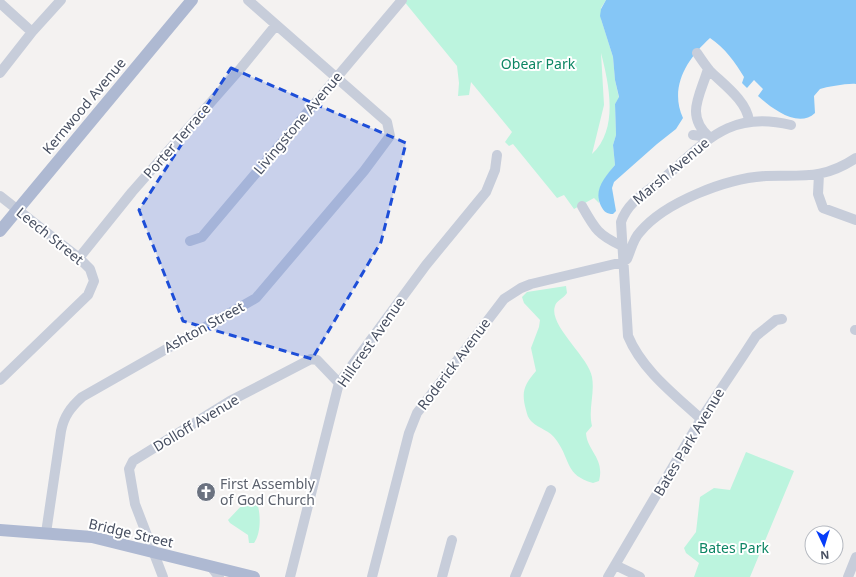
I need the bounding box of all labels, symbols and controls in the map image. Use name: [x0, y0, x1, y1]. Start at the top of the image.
street label: Kernwood Avenue: [38, 53, 130, 158]
park label: Obear Park: [501, 54, 576, 73]
street label: Livingstone Avenue: [249, 67, 346, 178]
street label: Porter Terrace: [139, 99, 215, 182]
street label: Marsh Avenue: [628, 133, 713, 208]
street label: Leech Street: [13, 203, 88, 269]
street label: Hillcrest Avenue: [332, 293, 409, 391]
street label: Ashton Street: [160, 297, 247, 356]
street label: Roderick Avenue: [413, 314, 494, 413]
street label: Bates Park Avenue: [649, 384, 728, 499]
street label: Dolloff Avenue: [149, 389, 242, 456]
place label: First Assembly of God Church: [220, 474, 316, 509]
church icon: First Assembly of God Church: [195, 481, 217, 503]
street label: Bridge Street: [87, 514, 175, 551]
north arrow: [804, 525, 844, 565]
park label: Bates Park: [699, 538, 769, 557]
text: N: [820, 548, 830, 563]

